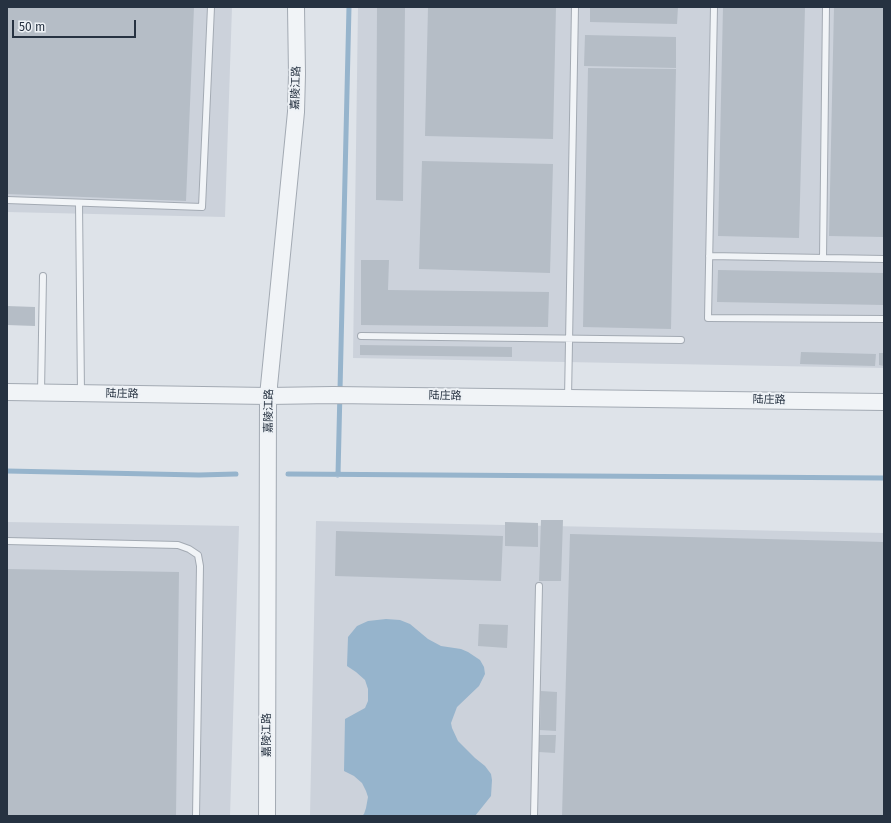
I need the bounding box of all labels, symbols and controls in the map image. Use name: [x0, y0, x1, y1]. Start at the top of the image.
scale bar: [14, 12, 138, 38]
text: 50 m: [19, 20, 45, 34]
street label: 嘉陵江路: [289, 66, 303, 110]
street label: 陆庄路: [105, 387, 139, 401]
street label: 嘉陵江路: [262, 389, 276, 433]
street label: 陆庄路: [428, 389, 462, 403]
street label: 陆庄路: [752, 393, 786, 407]
street label: 嘉陵江路: [260, 713, 274, 757]

